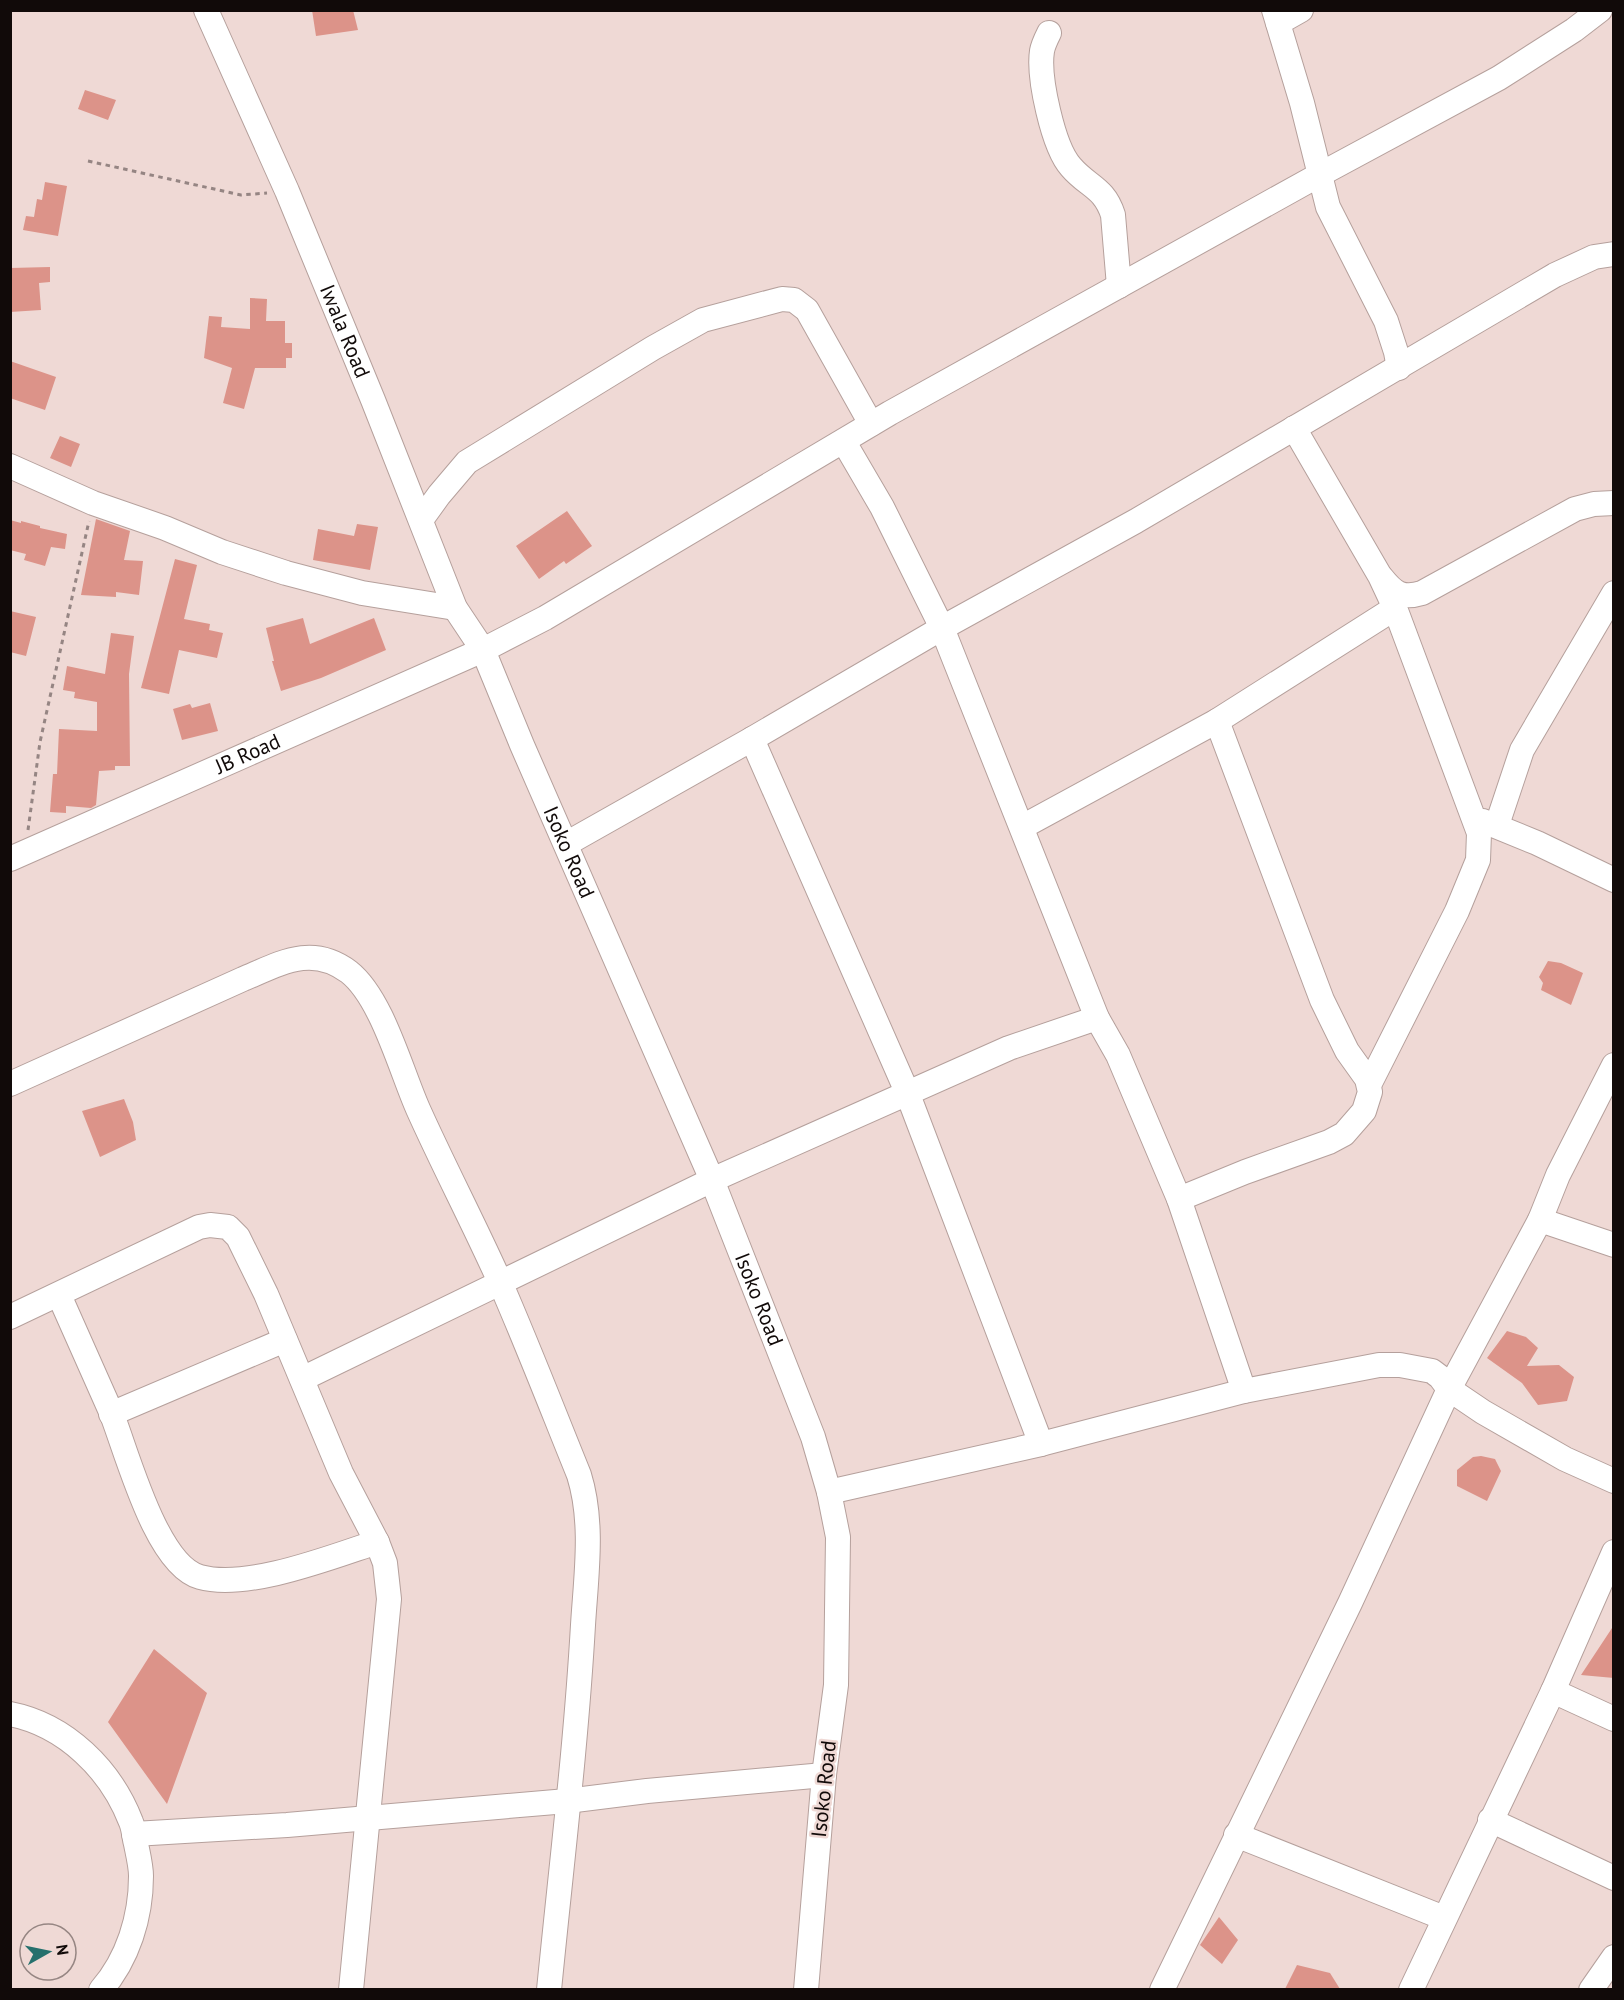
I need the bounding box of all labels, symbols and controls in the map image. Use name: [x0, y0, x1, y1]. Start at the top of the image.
street label: Iwala Road: [314, 280, 376, 382]
street label: JB Road: [210, 727, 284, 780]
street label: Isoko Road: [537, 802, 601, 902]
street label: Isoko Road: [729, 1249, 790, 1349]
street label: Isoko Road: [805, 1739, 842, 1839]
north arrow: [18, 1922, 78, 1982]
text: N: [52, 1943, 74, 1956]

